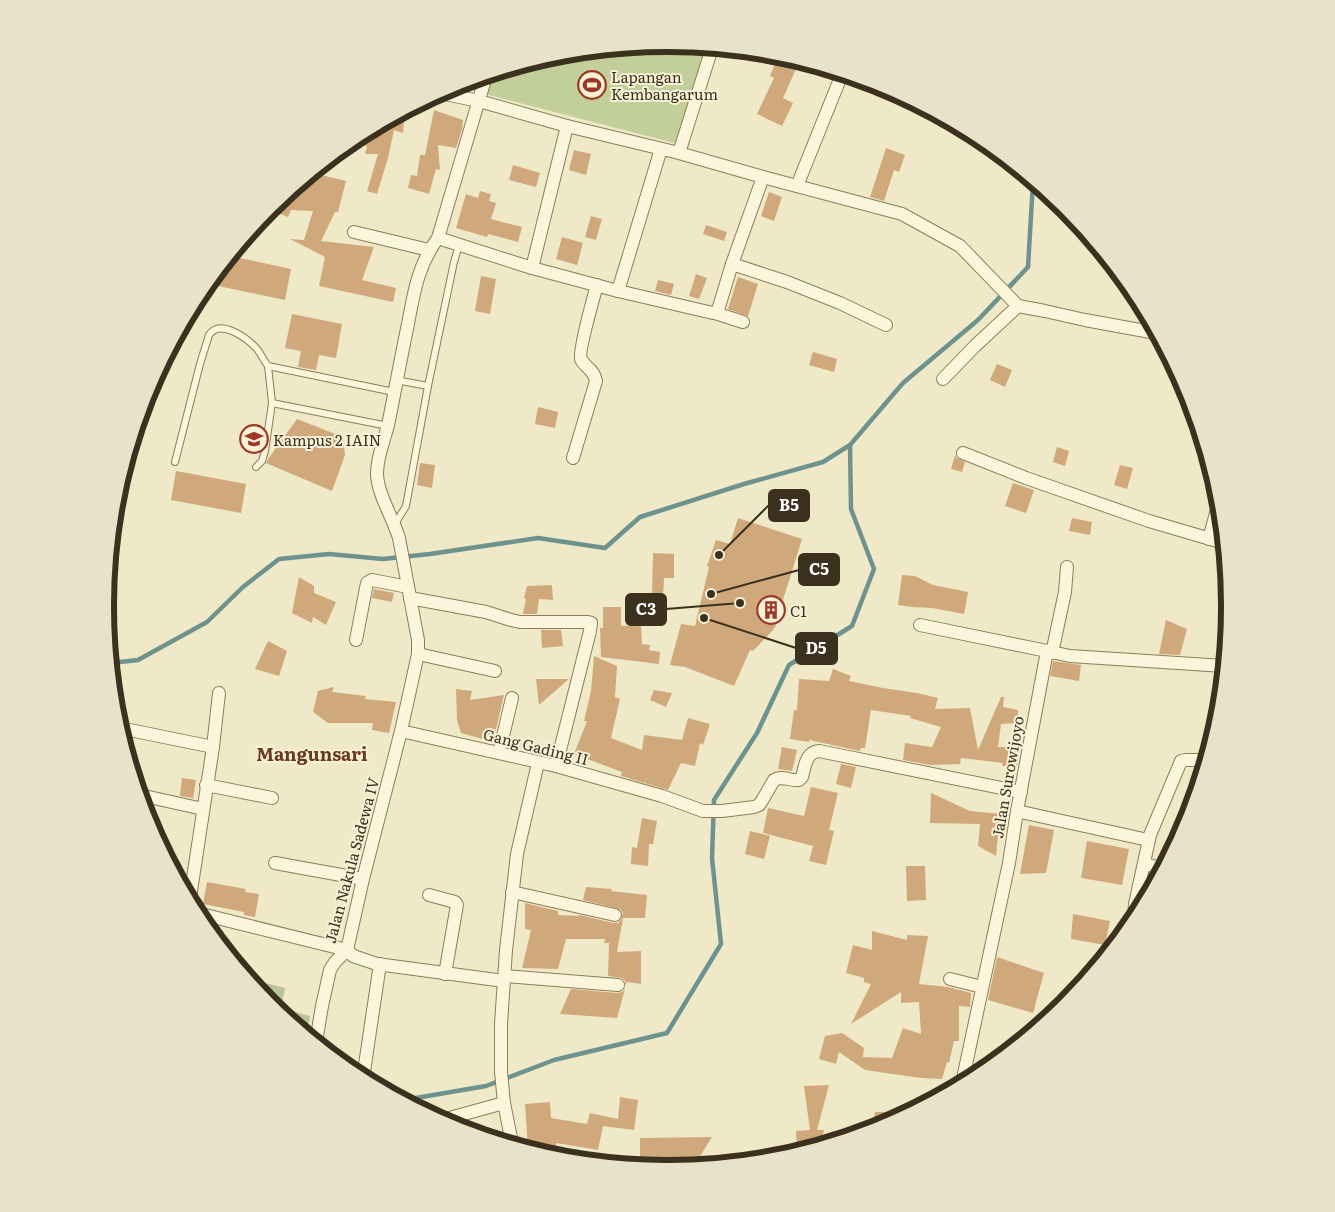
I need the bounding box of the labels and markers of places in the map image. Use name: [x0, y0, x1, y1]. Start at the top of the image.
place label: Lapangan Kembangarum: [611, 65, 718, 105]
sports icon: Lapangan Kembangarum: [577, 70, 607, 100]
school or university icon: Kampus 2 IAIN: [239, 424, 269, 454]
place label: Kampus 2 IAIN: [273, 428, 381, 451]
callout: B5: [769, 490, 809, 521]
callout: C5: [799, 554, 839, 585]
callout: C3: [626, 594, 666, 625]
building icon: C1: [756, 595, 786, 625]
place label: C1: [790, 599, 807, 622]
callout: D5: [796, 633, 837, 664]

